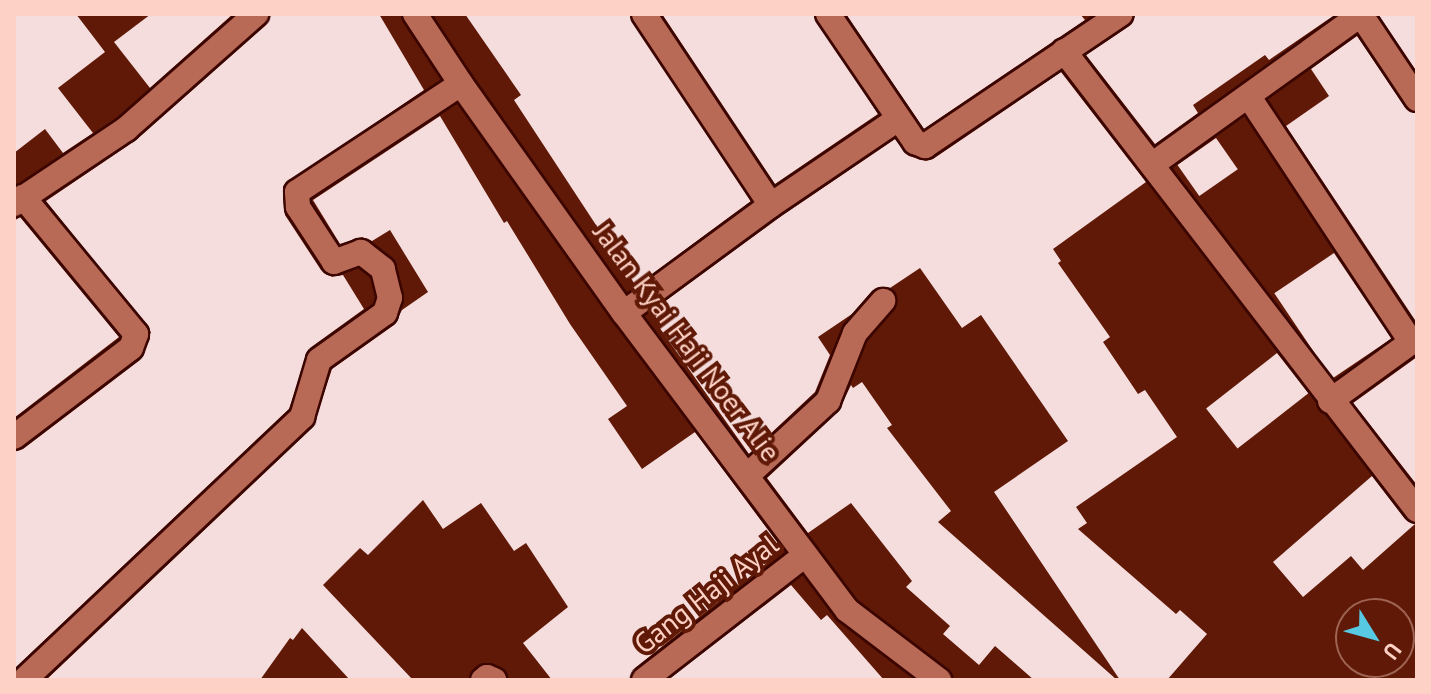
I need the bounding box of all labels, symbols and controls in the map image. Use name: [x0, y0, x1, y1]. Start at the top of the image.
street label: Jalan Kyai Haji Noer Alie: [586, 216, 788, 468]
street label: Gang Haji Ayal: [627, 527, 785, 661]
north arrow: [1335, 598, 1415, 678]
text: U: [1377, 637, 1408, 665]

